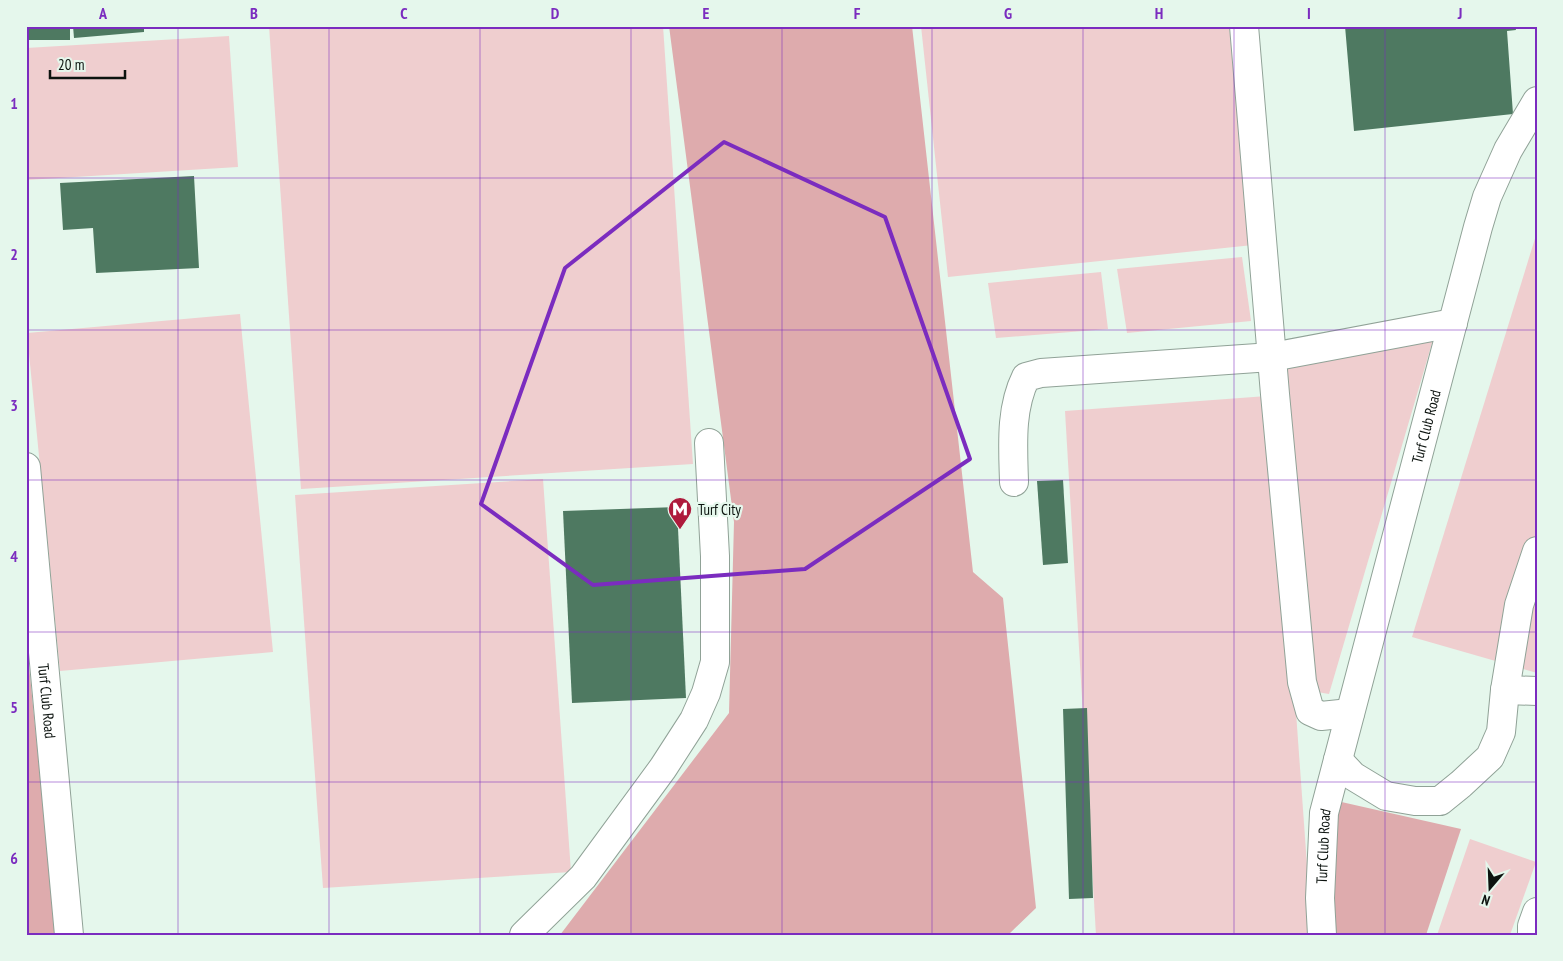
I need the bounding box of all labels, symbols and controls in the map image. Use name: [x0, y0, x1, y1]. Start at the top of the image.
text: A: [98, 3, 108, 23]
text: B: [250, 3, 258, 23]
text: C: [400, 3, 408, 23]
text: D: [551, 3, 560, 23]
text: E: [703, 3, 710, 23]
text: F: [854, 3, 861, 23]
text: G: [1004, 3, 1012, 23]
text: H: [1155, 3, 1163, 23]
text: I: [1307, 3, 1311, 23]
text: J: [1457, 3, 1462, 23]
scale bar: [50, 48, 125, 80]
text: 20 m: [58, 55, 84, 74]
text: 1: [10, 93, 18, 113]
text: 2: [10, 244, 18, 264]
street label: Turf Club Road: [1407, 387, 1444, 465]
text: 3: [10, 395, 18, 415]
metro station icon: Turf City: [667, 496, 693, 530]
place label: Turf City: [698, 500, 741, 519]
text: 4: [10, 546, 18, 566]
street label: Turf Club Road: [35, 663, 60, 739]
text: 5: [10, 697, 18, 717]
street label: Turf Club Road: [1311, 806, 1334, 884]
text: 6: [10, 848, 18, 868]
north arrow: [1466, 864, 1516, 914]
text: N: [1479, 891, 1492, 910]

